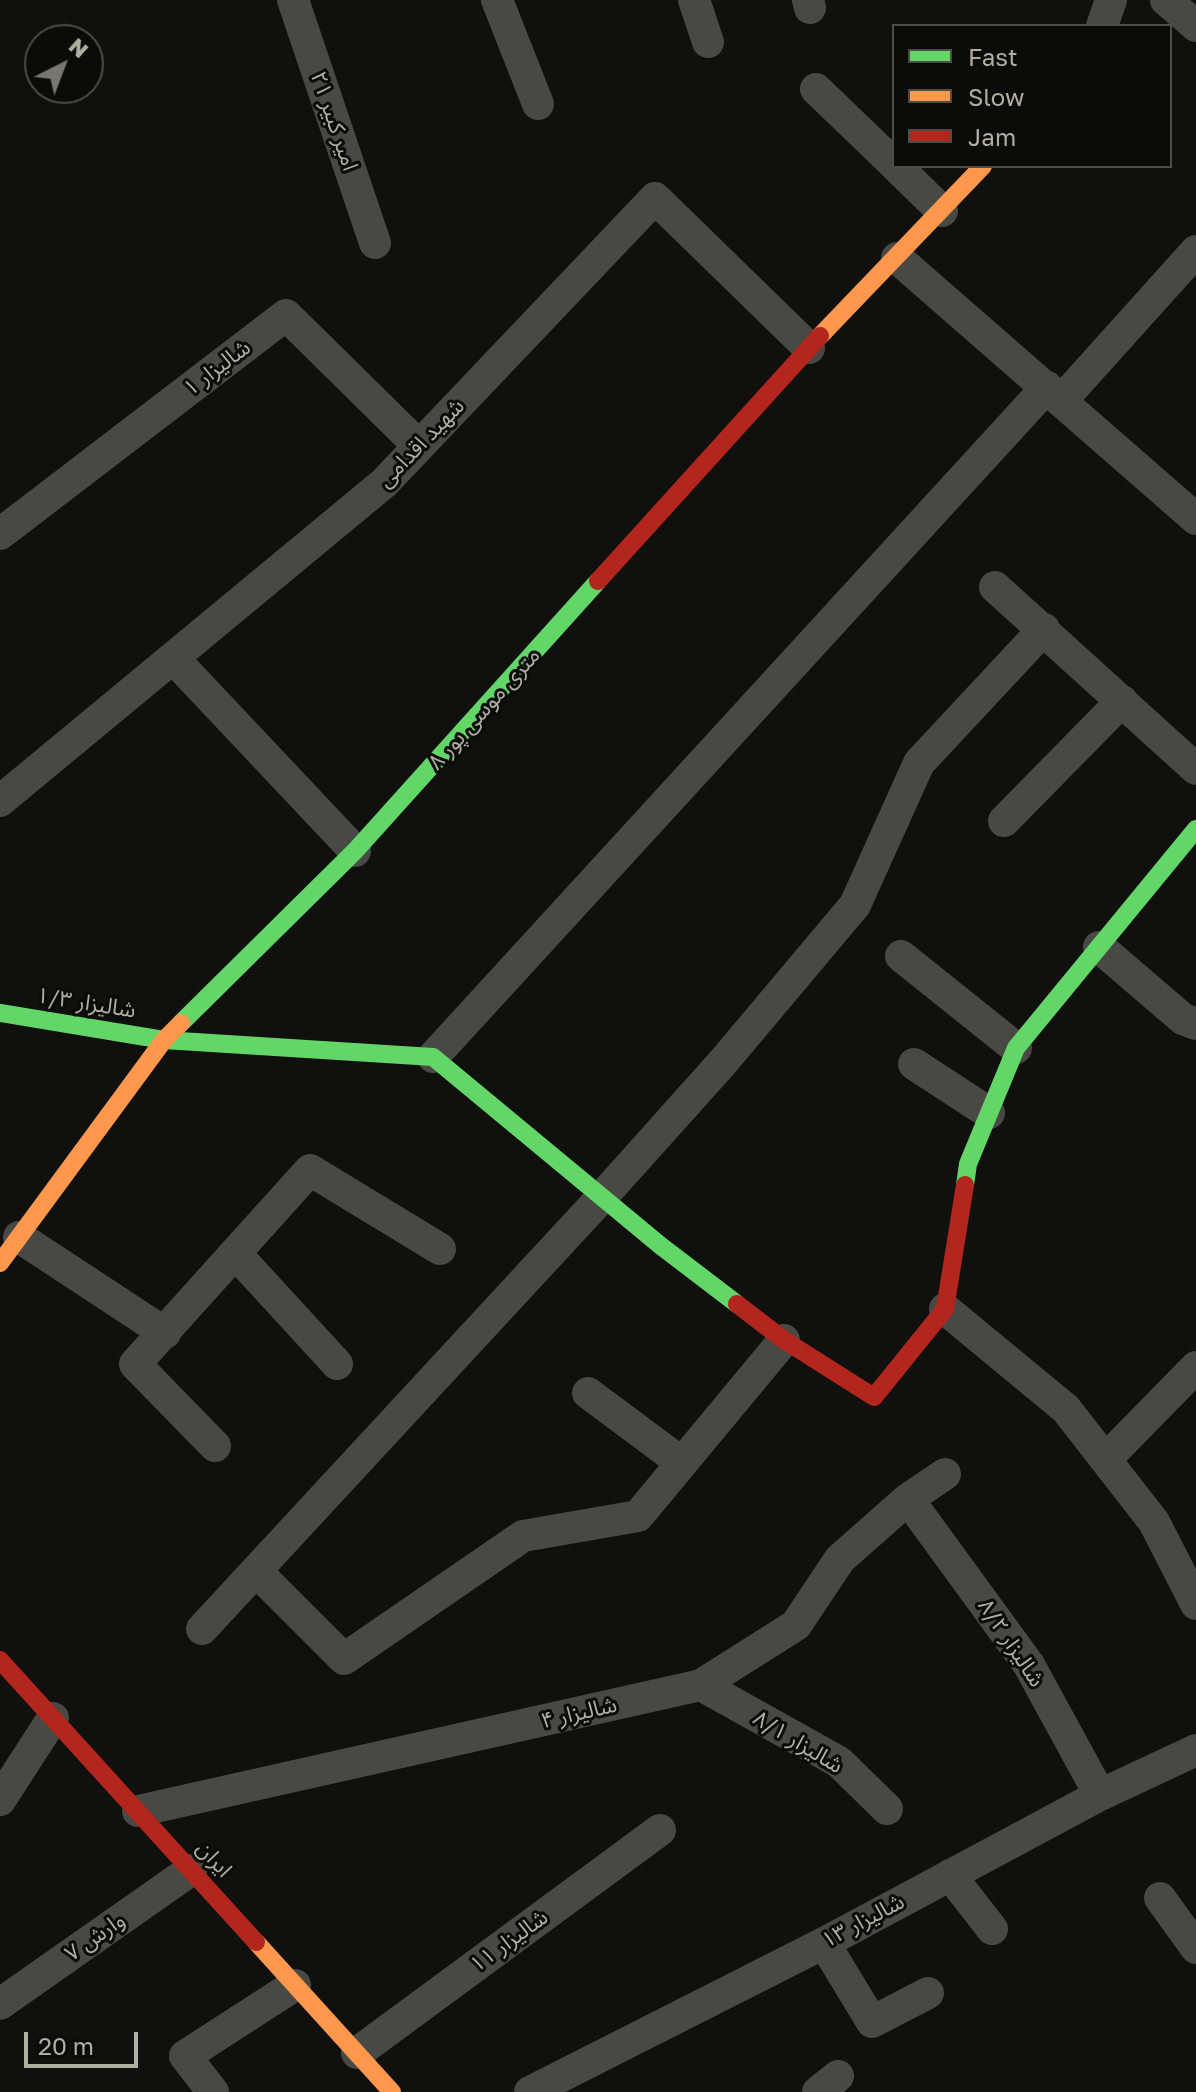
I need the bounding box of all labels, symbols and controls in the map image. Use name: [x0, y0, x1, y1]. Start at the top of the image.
north arrow: [24, 24, 104, 104]
legend: [892, 24, 1172, 168]
text: N: [64, 32, 94, 63]
text: Fast: [968, 42, 1018, 71]
street label: امیر کبیر ۲۱: [305, 68, 363, 174]
text: Slow: [968, 82, 1024, 111]
text: Jam: [968, 122, 1016, 151]
street label: شاليزار ۱: [178, 334, 256, 402]
street label: شهید اقدامی: [372, 393, 470, 493]
street label: ۸ متری موسی پور: [422, 643, 546, 775]
street label: شالیزار ۱/۳: [34, 982, 138, 1024]
street label: شالیزار ۸/۲: [972, 1594, 1050, 1692]
street label: شالیزار ۴: [538, 1691, 620, 1735]
street label: شالیزار ۸/۱: [748, 1705, 848, 1779]
street label: ایران: [191, 1835, 237, 1883]
street label: شالیزار ۱۳: [817, 1888, 909, 1954]
street label: شالیزار ۱۱: [465, 1904, 553, 1978]
street label: وارش ۷: [60, 1907, 130, 1967]
scale bar: [28, 2016, 142, 2066]
text: 20 m: [38, 2031, 94, 2060]

